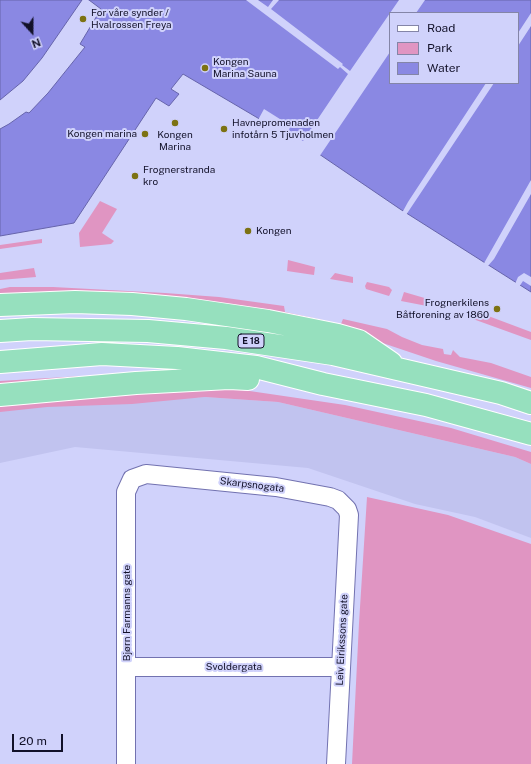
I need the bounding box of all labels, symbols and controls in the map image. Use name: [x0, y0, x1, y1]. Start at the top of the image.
place label: For våre synder / Hvalrossen Freya: [91, 7, 172, 30]
north arrow: [12, 12, 52, 52]
legend: [389, 12, 519, 84]
marker: For våre synder / Hvalrossen Freya: [78, 14, 88, 24]
text: Road: [427, 21, 455, 35]
text: N: [30, 36, 42, 50]
text: Park: [427, 41, 453, 55]
place label: Kongen Marina Sauna: [213, 56, 277, 80]
text: Water: [427, 61, 460, 75]
marker: Kongen Marina Sauna: [200, 63, 210, 73]
place label: Havnepromenaden infotårn 5 Tjuvholmen: [232, 117, 334, 140]
marker: Kongen Marina: [170, 118, 180, 128]
marker: Havnepromenaden infotårn 5 Tjuvholmen: [219, 124, 229, 134]
place label: Kongen marina: [67, 128, 137, 140]
marker: Kongen marina: [140, 129, 150, 139]
place label: Kongen Marina: [157, 129, 193, 152]
place label: Frognerstranda kro: [143, 164, 215, 188]
marker: Frognerstranda kro: [130, 171, 140, 181]
place label: Kongen: [256, 225, 291, 237]
marker: Kongen: [243, 226, 253, 236]
place label: Frognerkilens Båtforening av 1860: [396, 297, 489, 320]
marker: Frognerkilens Båtforening av 1860: [492, 304, 502, 314]
road number: E 18: [238, 334, 264, 348]
street label: Skarpsnogata: [219, 475, 285, 495]
street label: Bjørn Farmanns gate: [121, 565, 133, 661]
street label: Leiv Eirikssons gate: [334, 594, 350, 686]
street label: Svoldergata: [206, 661, 262, 673]
scale bar: [14, 726, 65, 752]
text: 20 m: [19, 734, 47, 748]

